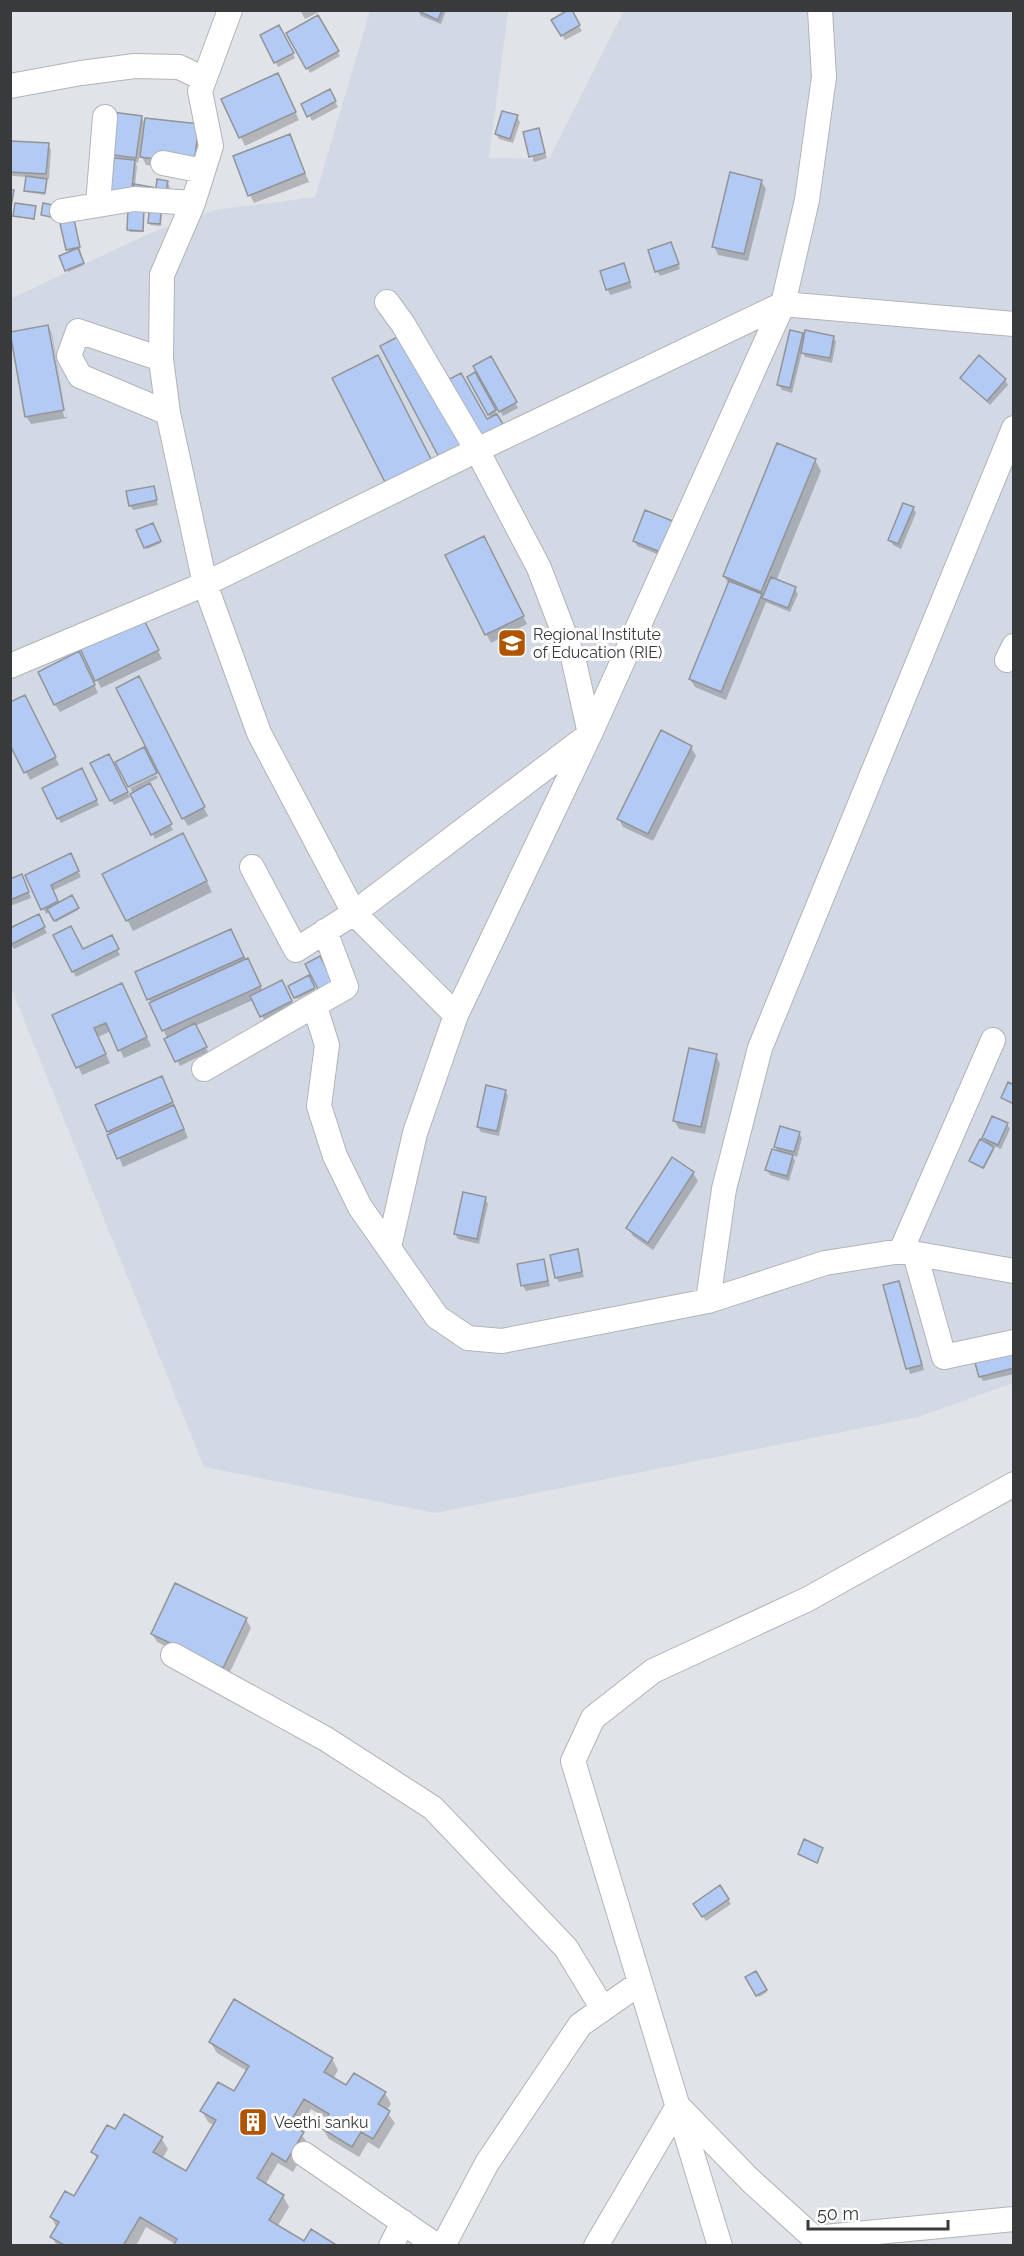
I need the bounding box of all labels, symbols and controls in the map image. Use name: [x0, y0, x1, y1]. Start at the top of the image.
place label: Regional Institute of Education (RIE): [533, 625, 662, 662]
school or university icon: Regional Institute of Education (RIE): [496, 627, 528, 659]
building icon: Veethi sanku: [237, 2106, 269, 2138]
place label: Veethi sanku: [274, 2113, 369, 2132]
scale bar: [808, 2193, 948, 2231]
text: 50 m: [817, 2203, 859, 2224]

